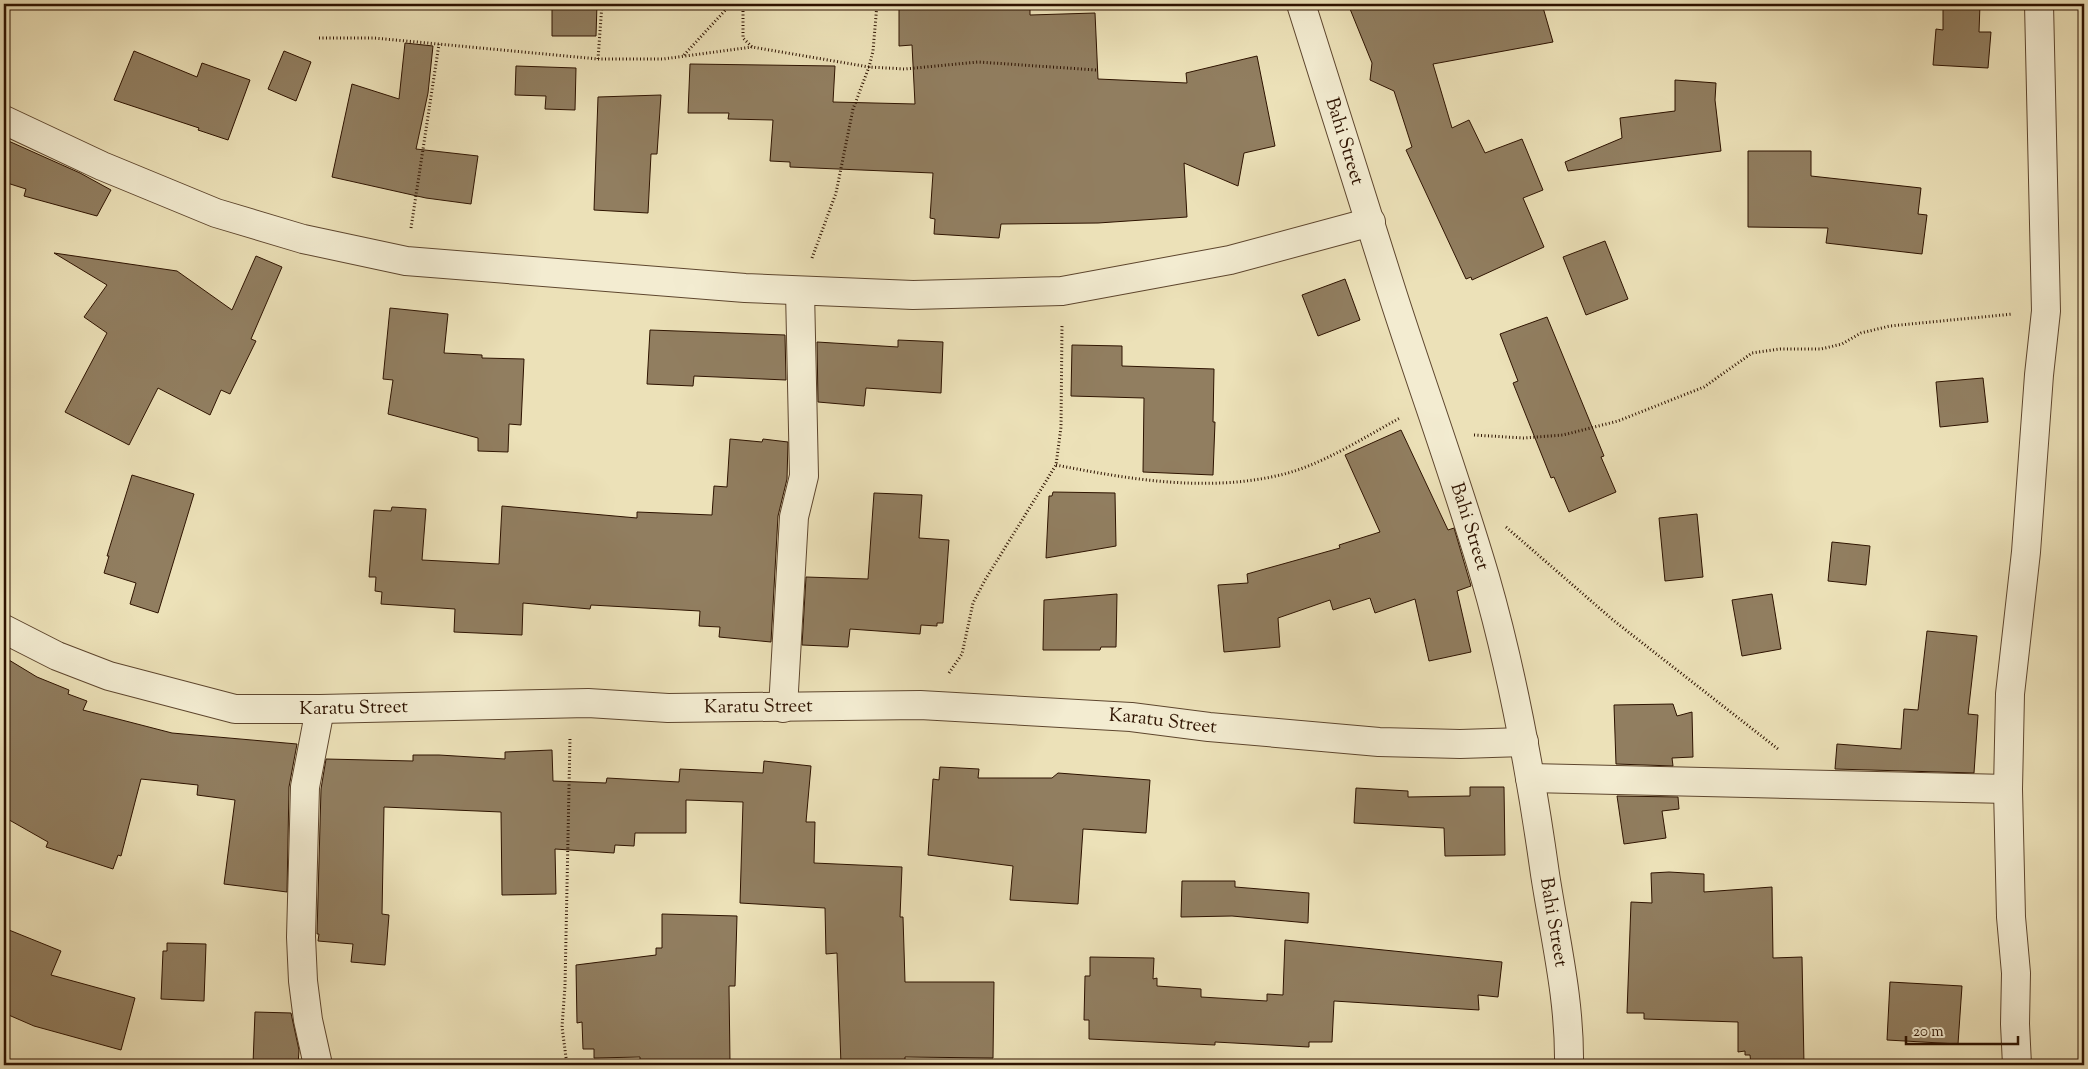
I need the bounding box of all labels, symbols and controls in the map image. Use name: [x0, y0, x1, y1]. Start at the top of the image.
street label: Bahi Street: [1318, 94, 1371, 189]
street label: Bahi Street: [1443, 479, 1496, 574]
street label: Karatu Street: [704, 693, 813, 721]
street label: Karatu Street: [299, 694, 409, 723]
street label: Karatu Street: [1108, 702, 1218, 741]
street label: Bahi Street: [1532, 876, 1574, 969]
scale bar: [1906, 1014, 2018, 1046]
text: 20 m: [1913, 1022, 1944, 1043]

